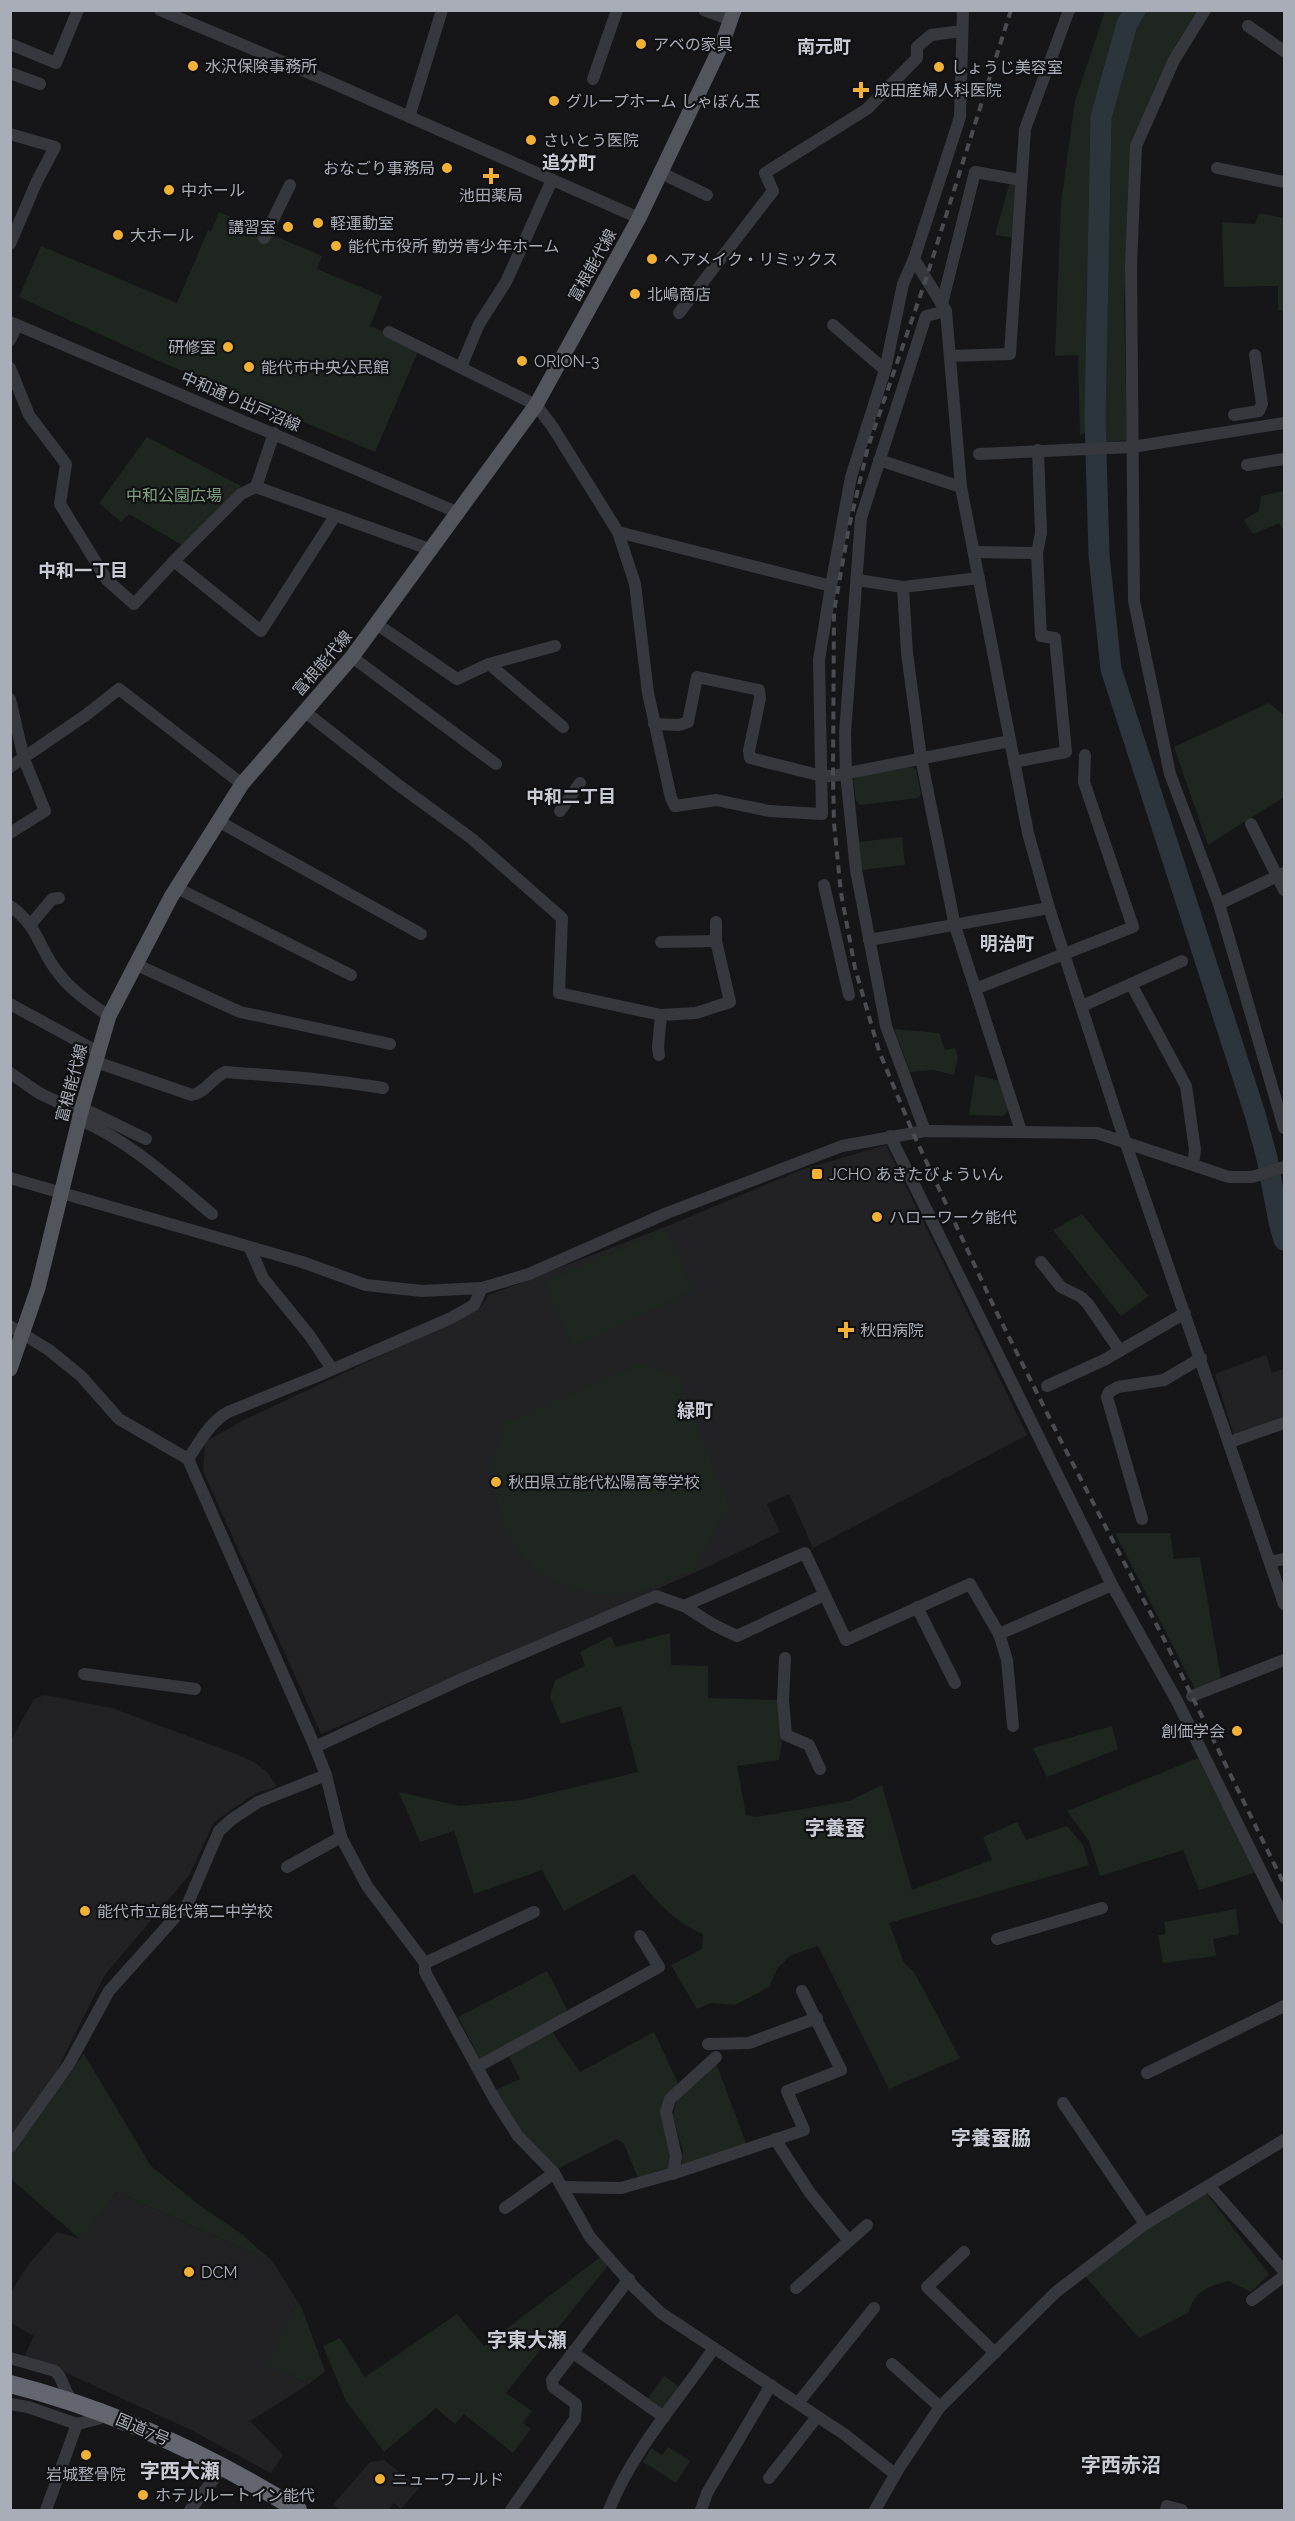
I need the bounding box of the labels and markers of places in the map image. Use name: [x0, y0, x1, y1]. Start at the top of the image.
place label: アベの家具: [653, 35, 733, 54]
marker: アベの家具: [634, 37, 648, 51]
place label: 水沢保険事務所: [205, 57, 317, 76]
place label: しょうじ美容室: [951, 58, 1063, 77]
marker: 水沢保険事務所: [186, 59, 200, 73]
marker: しょうじ美容室: [932, 60, 946, 74]
marker: 成田産婦人科医院: [852, 81, 870, 99]
place label: 成田産婦人科医院: [874, 81, 1002, 100]
place label: グループホーム しゃぼん玉: [566, 92, 761, 111]
marker: グループホーム しゃぼん玉: [547, 94, 561, 108]
place label: さいとう医院: [543, 131, 639, 150]
marker: さいとう医院: [524, 133, 538, 147]
place label: おなごり事務局: [323, 159, 435, 178]
marker: おなごり事務局: [440, 161, 454, 175]
marker: 池田薬局: [484, 169, 498, 183]
place label: 中ホール: [181, 181, 245, 200]
marker: 中ホール: [162, 183, 176, 197]
place label: 池田薬局: [459, 186, 523, 205]
place label: 軽運動室: [330, 214, 394, 233]
marker: 軽運動室: [311, 216, 325, 230]
place label: 講習室: [228, 218, 276, 237]
marker: 講習室: [281, 220, 295, 234]
place label: 大ホール: [130, 226, 194, 245]
marker: 大ホール: [111, 228, 125, 242]
place label: 能代市役所 勤労青少年ホーム: [348, 237, 560, 256]
marker: 能代市役所 勤労青少年ホーム: [329, 239, 343, 253]
place label: ヘアメイク・リミックス: [664, 250, 838, 269]
marker: ヘアメイク・リミックス: [645, 252, 659, 266]
place label: 北嶋商店: [647, 285, 711, 304]
marker: 北嶋商店: [628, 287, 642, 301]
place label: 研修室: [168, 338, 216, 357]
marker: 研修室: [221, 340, 235, 354]
place label: ORION-3: [534, 352, 600, 371]
marker: ORION-3: [515, 354, 529, 368]
place label: 能代市中央公民館: [261, 358, 389, 377]
marker: 能代市中央公民館: [242, 360, 256, 374]
place label: JCHO あきたびょういん: [829, 1165, 1004, 1184]
marker: JCHO あきたびょういん: [810, 1167, 824, 1181]
place label: ハローワーク能代: [889, 1208, 1017, 1227]
marker: ハローワーク能代: [870, 1210, 884, 1224]
marker: 秋田病院: [837, 1321, 855, 1339]
place label: 秋田病院: [860, 1321, 924, 1340]
place label: 秋田県立能代松陽高等学校: [508, 1473, 700, 1492]
marker: 秋田県立能代松陽高等学校: [489, 1475, 503, 1489]
place label: 創価学会: [1161, 1722, 1225, 1741]
marker: 創価学会: [1230, 1724, 1244, 1738]
place label: 能代市立能代第二中学校: [97, 1902, 273, 1921]
marker: 能代市立能代第二中学校: [78, 1904, 92, 1918]
place label: DCM: [201, 2263, 237, 2282]
marker: DCM: [182, 2265, 196, 2279]
marker: 岩城整骨院: [79, 2448, 93, 2462]
place label: 岩城整骨院: [46, 2465, 126, 2484]
place label: ニューワールド: [392, 2470, 504, 2489]
marker: ニューワールド: [373, 2472, 387, 2486]
place label: ホテルルートイン能代: [155, 2486, 315, 2505]
marker: ホテルルートイン能代: [136, 2488, 150, 2502]

